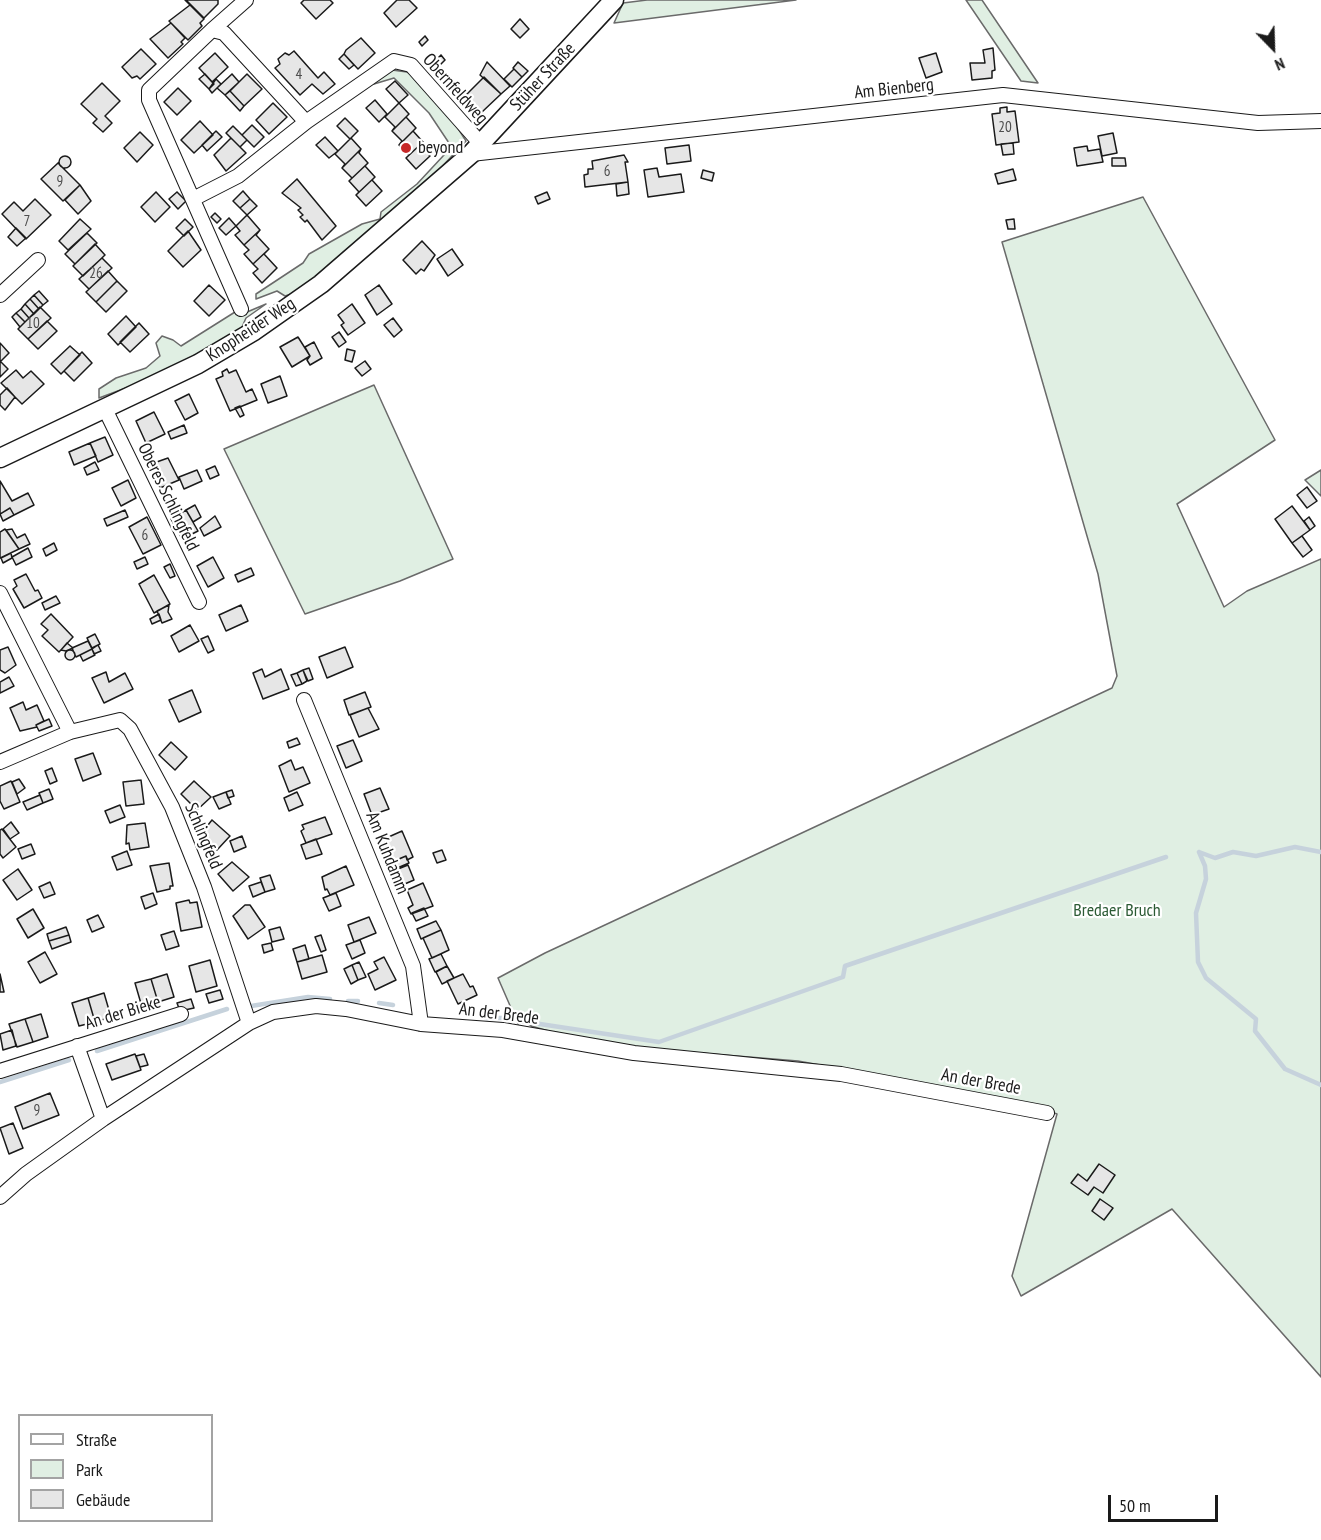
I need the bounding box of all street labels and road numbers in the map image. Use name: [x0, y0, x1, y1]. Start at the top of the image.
street label: Stüher Straße: [506, 38, 580, 116]
street label: Obernfeldweg: [418, 49, 492, 129]
street label: Am Bienberg: [853, 74, 935, 104]
street label: Knopheider Weg: [202, 293, 300, 367]
street label: Oberes Schlingfeld: [133, 440, 203, 554]
street label: Schlingfeld: [179, 800, 227, 872]
street label: Am Kuhdamm: [361, 809, 413, 897]
street label: An der Bieke: [82, 991, 164, 1035]
street label: An der Brede: [458, 998, 540, 1030]
street label: An der Brede: [940, 1064, 1022, 1100]

